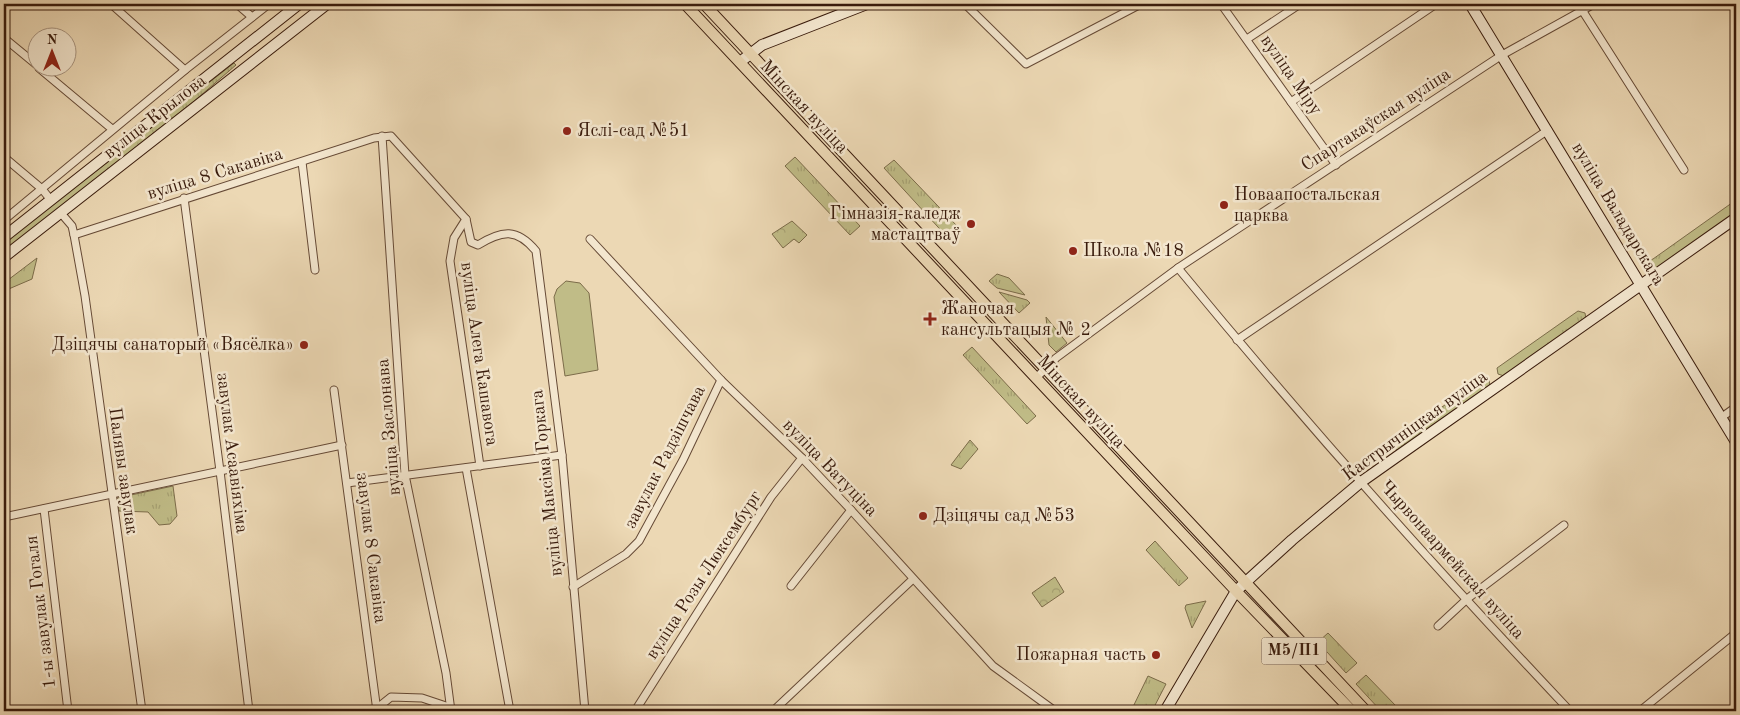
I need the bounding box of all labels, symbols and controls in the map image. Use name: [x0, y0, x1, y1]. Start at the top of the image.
north arrow: [28, 28, 78, 78]
street label: вуліца Міру: [1257, 32, 1325, 119]
text: N: [47, 33, 58, 47]
street label: Мінская вуліца: [757, 57, 852, 157]
street label: Спартакаўская вуліца: [1298, 65, 1454, 175]
street label: вуліца Крылова: [100, 71, 210, 162]
place label: Яслі-сад №51: [577, 122, 690, 140]
marker: Яслі-сад №51: [561, 125, 573, 137]
street label: вуліца Валадарскага: [1568, 139, 1668, 289]
street label: вуліца 8 Сакавіка: [145, 145, 285, 203]
place label: Новаапостальская царква: [1234, 186, 1380, 225]
marker: Новаапостальская царква: [1218, 199, 1230, 211]
place label: Гімназія-каледж мастацтваў: [830, 205, 961, 244]
marker: Гімназія-каледж мастацтваў: [965, 218, 977, 230]
place label: Школа №18: [1083, 242, 1184, 260]
marker: Школа №18: [1067, 245, 1079, 257]
street label: вуліца Алега Кашавога: [457, 261, 501, 447]
place label: Жаночая кансультацыя № 2: [941, 300, 1091, 339]
marker: Жаночая кансультацыя № 2: [923, 312, 937, 326]
place label: Дзіцячы санаторый «Вясёлка»: [52, 336, 294, 354]
marker: Дзіцячы санаторый «Вясёлка»: [298, 339, 310, 351]
street label: Мінская вуліца: [1034, 352, 1129, 452]
street label: вуліца Заслонава: [374, 358, 404, 496]
street label: Кастрычніцкая вуліца: [1339, 367, 1491, 485]
street label: завулак Асаавіяхіма: [213, 372, 251, 534]
street label: завулак Радзішчава: [621, 383, 709, 531]
street label: вуліца Максіма Горкага: [528, 389, 566, 577]
street label: Палявы завулак: [105, 406, 141, 536]
street label: вуліца Ватуціна: [779, 416, 881, 520]
street label: завулак 8 Сакавіка: [353, 472, 389, 624]
street label: Чырвонаармейская вуліца: [1376, 477, 1528, 643]
street label: вуліца Розы Люксембург: [643, 487, 765, 662]
place label: Дзіцячы сад №53: [933, 507, 1075, 525]
marker: Дзіцячы сад №53: [917, 510, 929, 522]
street label: 1-ы завулак Гогаля: [23, 535, 59, 689]
road number: М5/П1: [1262, 637, 1326, 664]
place label: Пожарная часть: [1016, 646, 1146, 664]
marker: Пожарная часть: [1150, 649, 1162, 661]

